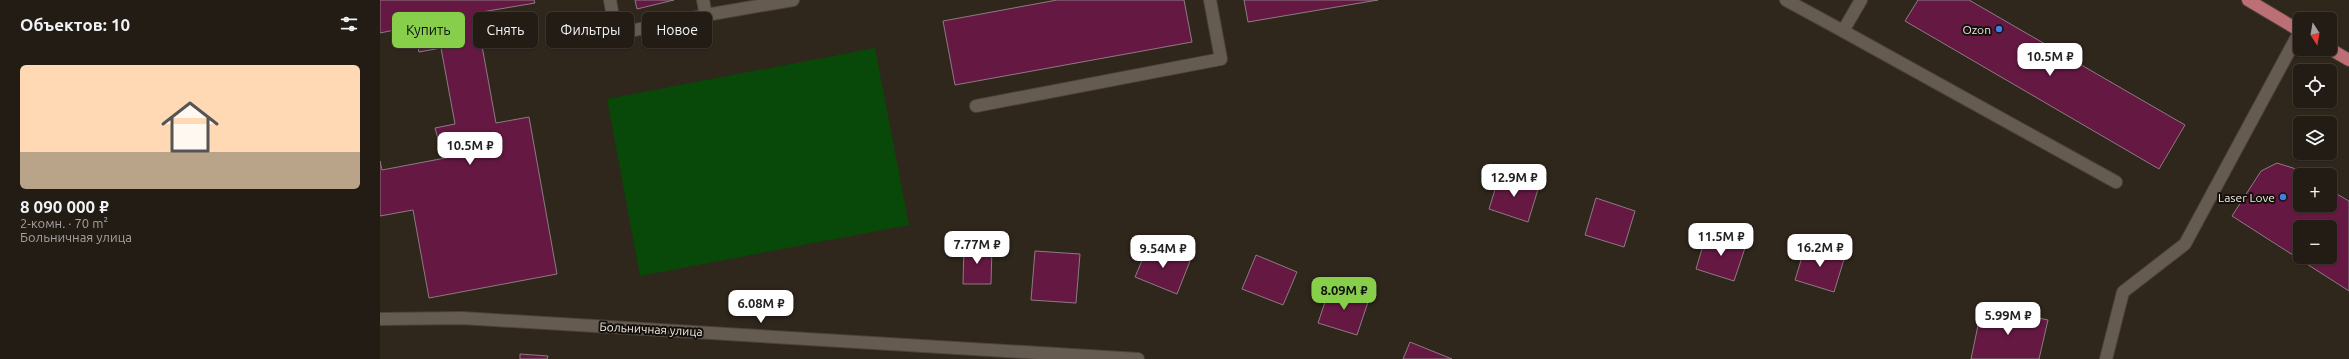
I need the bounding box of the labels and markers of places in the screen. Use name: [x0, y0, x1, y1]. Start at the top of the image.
place label: Ozon: [1962, 23, 1991, 36]
marker: Ozon: [1994, 24, 2004, 34]
pin: 10.5M ₽: [2013, 43, 2087, 77]
pin: 10.5M ₽: [433, 132, 507, 166]
pin: 12.9M ₽: [1477, 164, 1551, 198]
place label: Laser Love: [2218, 191, 2275, 204]
marker: Laser Love: [2278, 192, 2288, 202]
pin: 11.5M ₽: [1684, 223, 1758, 257]
pin: 7.77M ₽: [940, 231, 1014, 265]
pin: 16.2M ₽: [1783, 234, 1857, 268]
pin: 9.54M ₽: [1126, 235, 1200, 269]
pin: 8.09M ₽: [1307, 277, 1381, 311]
pin: 6.08M ₽: [724, 290, 798, 324]
pin: 5.99M ₽: [1971, 302, 2045, 336]

